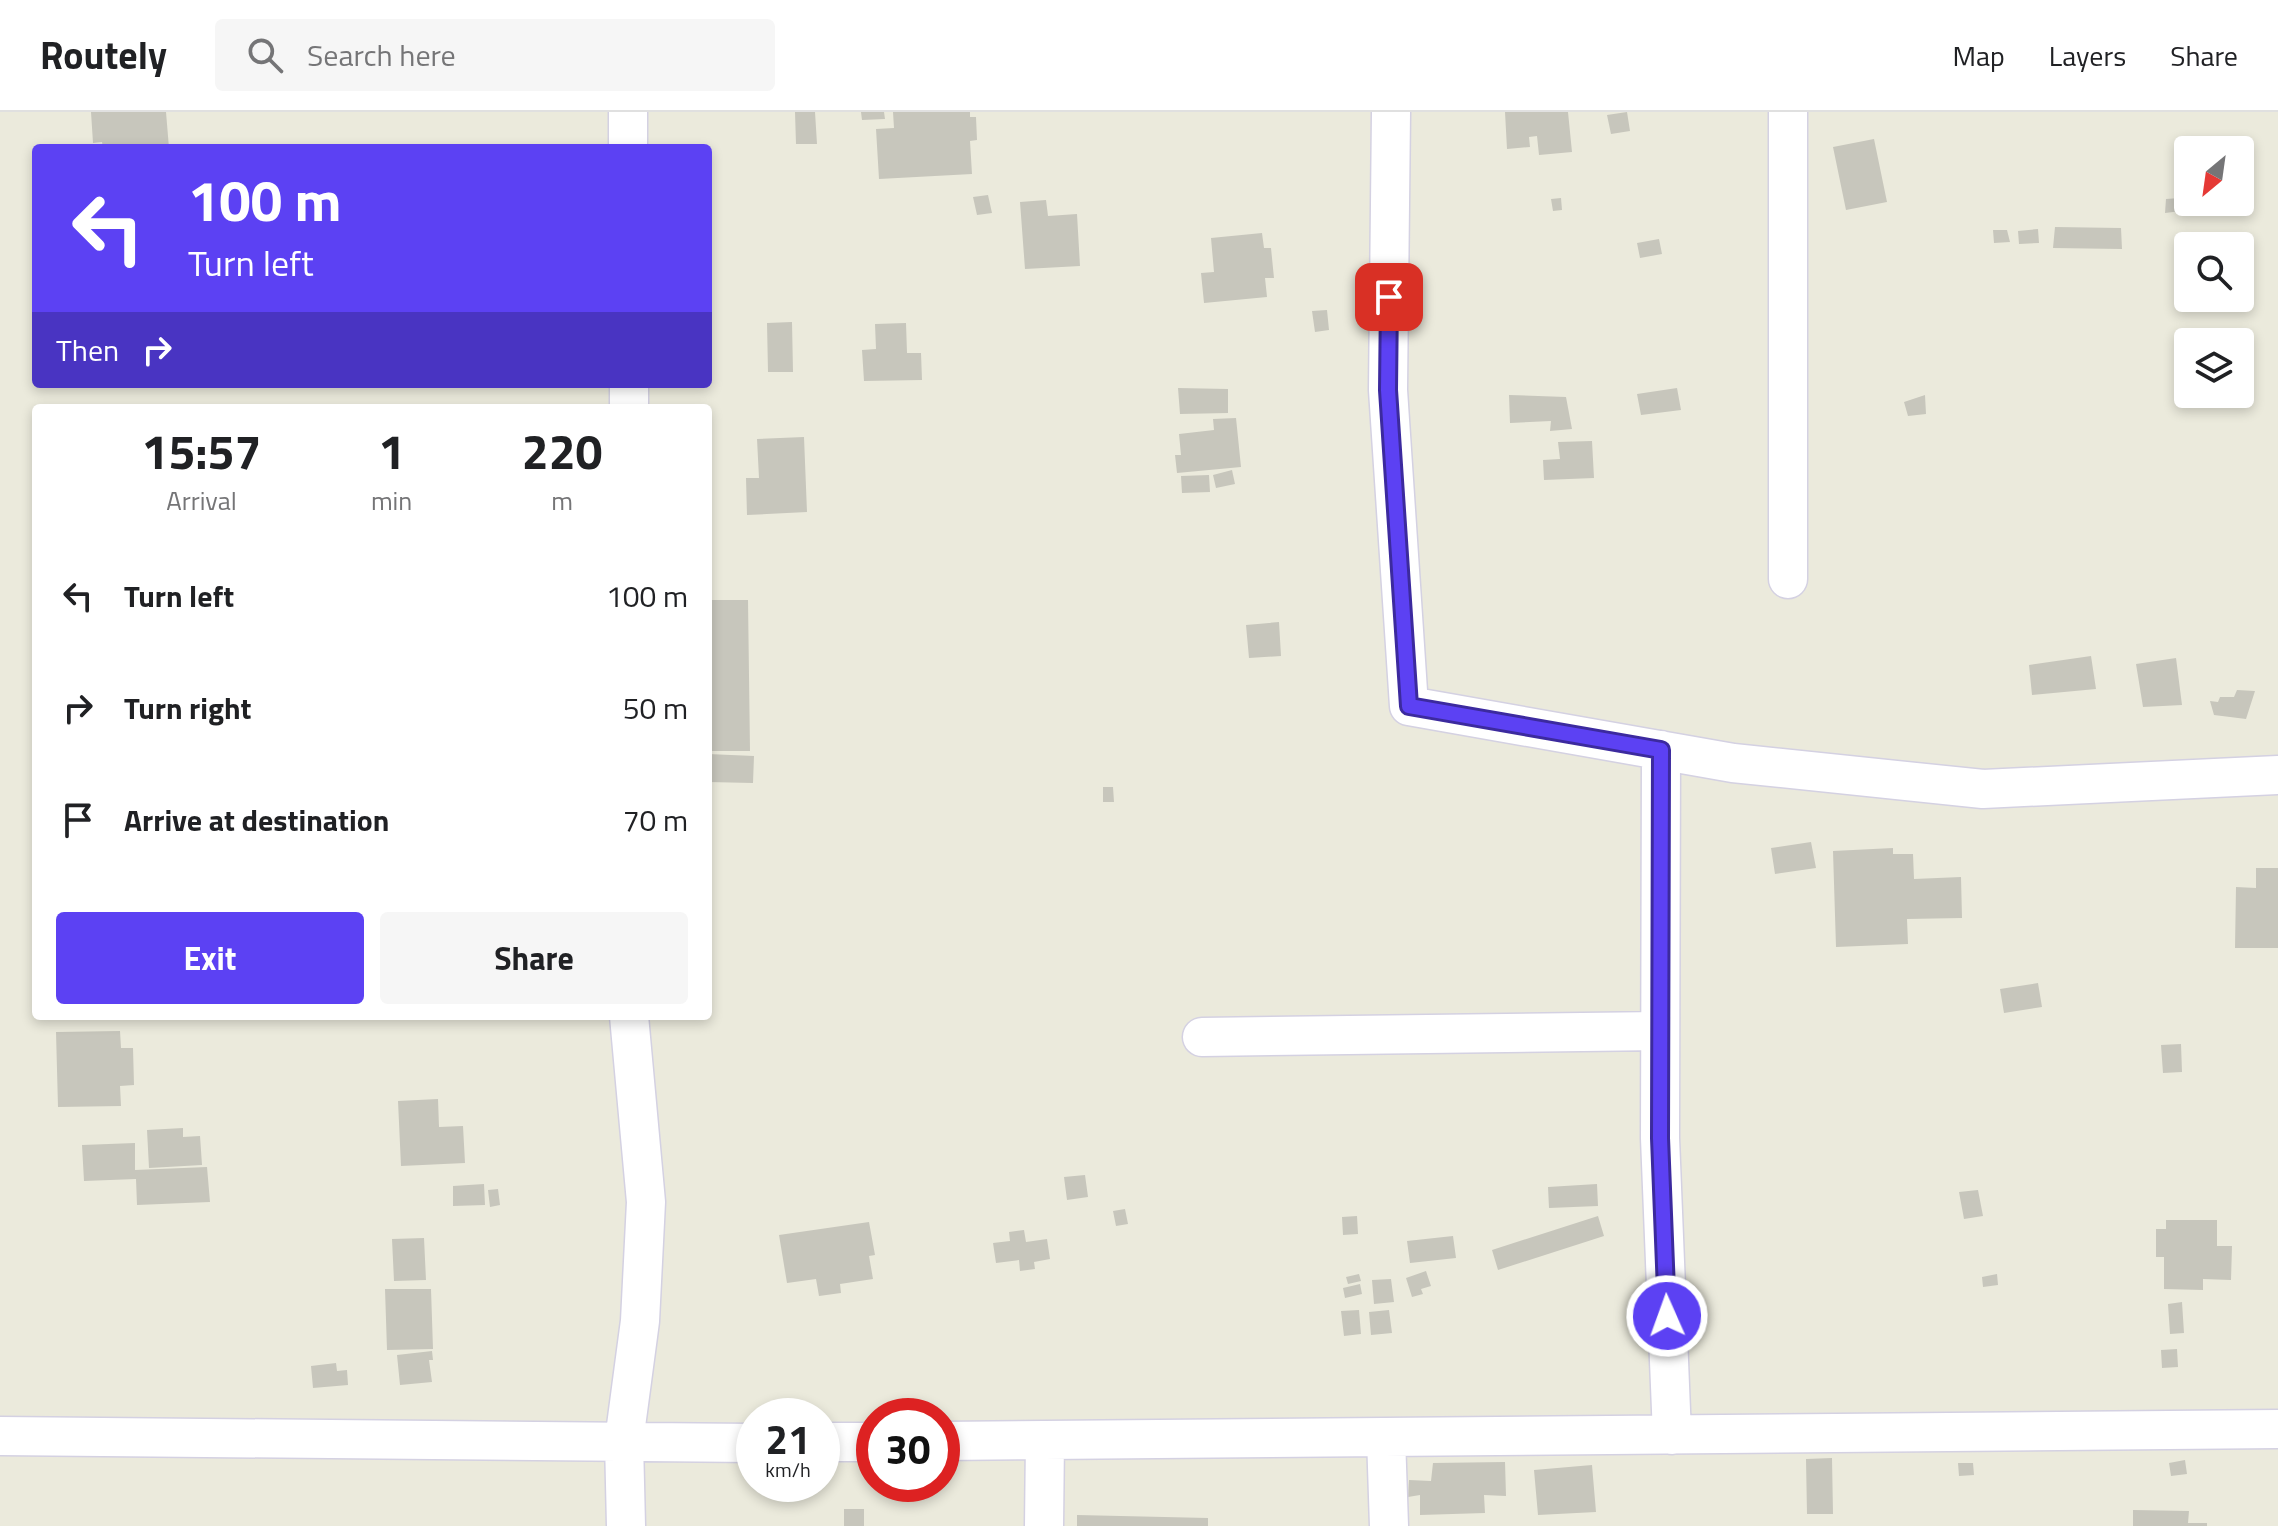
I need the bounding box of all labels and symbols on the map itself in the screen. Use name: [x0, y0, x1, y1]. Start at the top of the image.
north arrow: [2174, 136, 2254, 216]
pin: [1355, 263, 1423, 331]
position arrow: [1625, 1274, 1709, 1358]
speed limit sign: 30: [856, 1398, 960, 1502]

